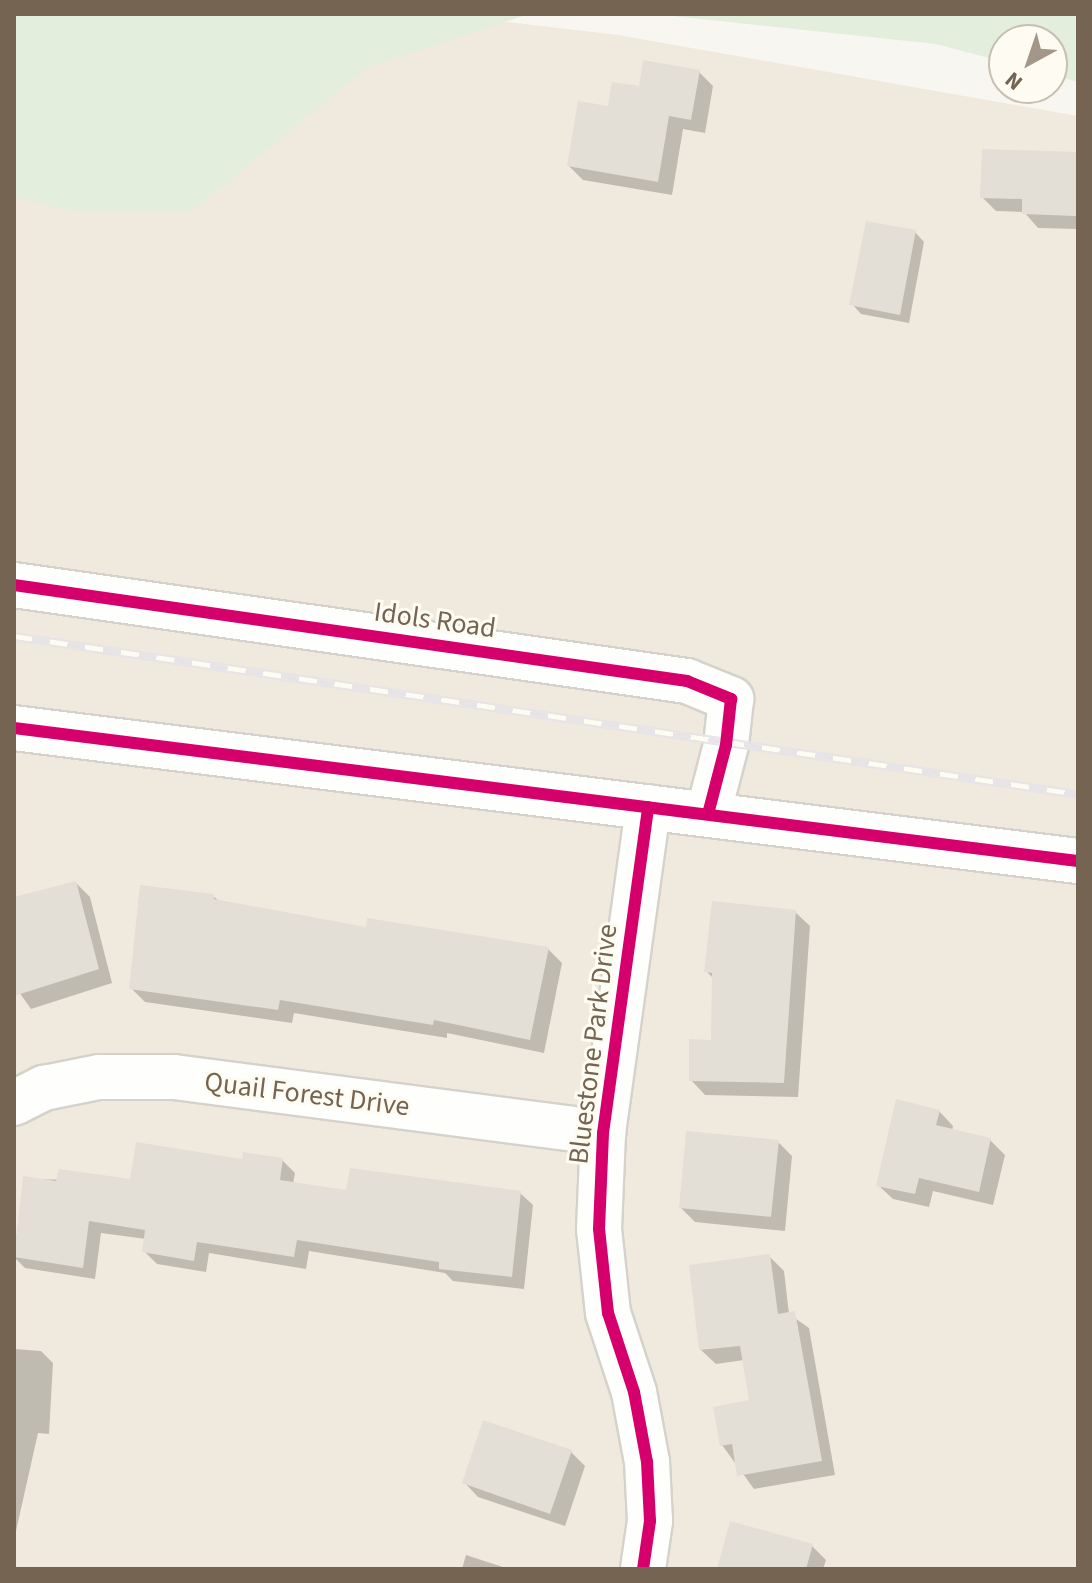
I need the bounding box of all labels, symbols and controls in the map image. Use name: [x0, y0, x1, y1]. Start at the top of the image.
north arrow: [988, 24, 1068, 104]
text: N: [998, 64, 1030, 98]
street label: Idols Road: [372, 595, 498, 645]
street label: Bluestone Park Drive: [562, 922, 624, 1166]
street label: Quail Forest Drive: [203, 1065, 411, 1123]

